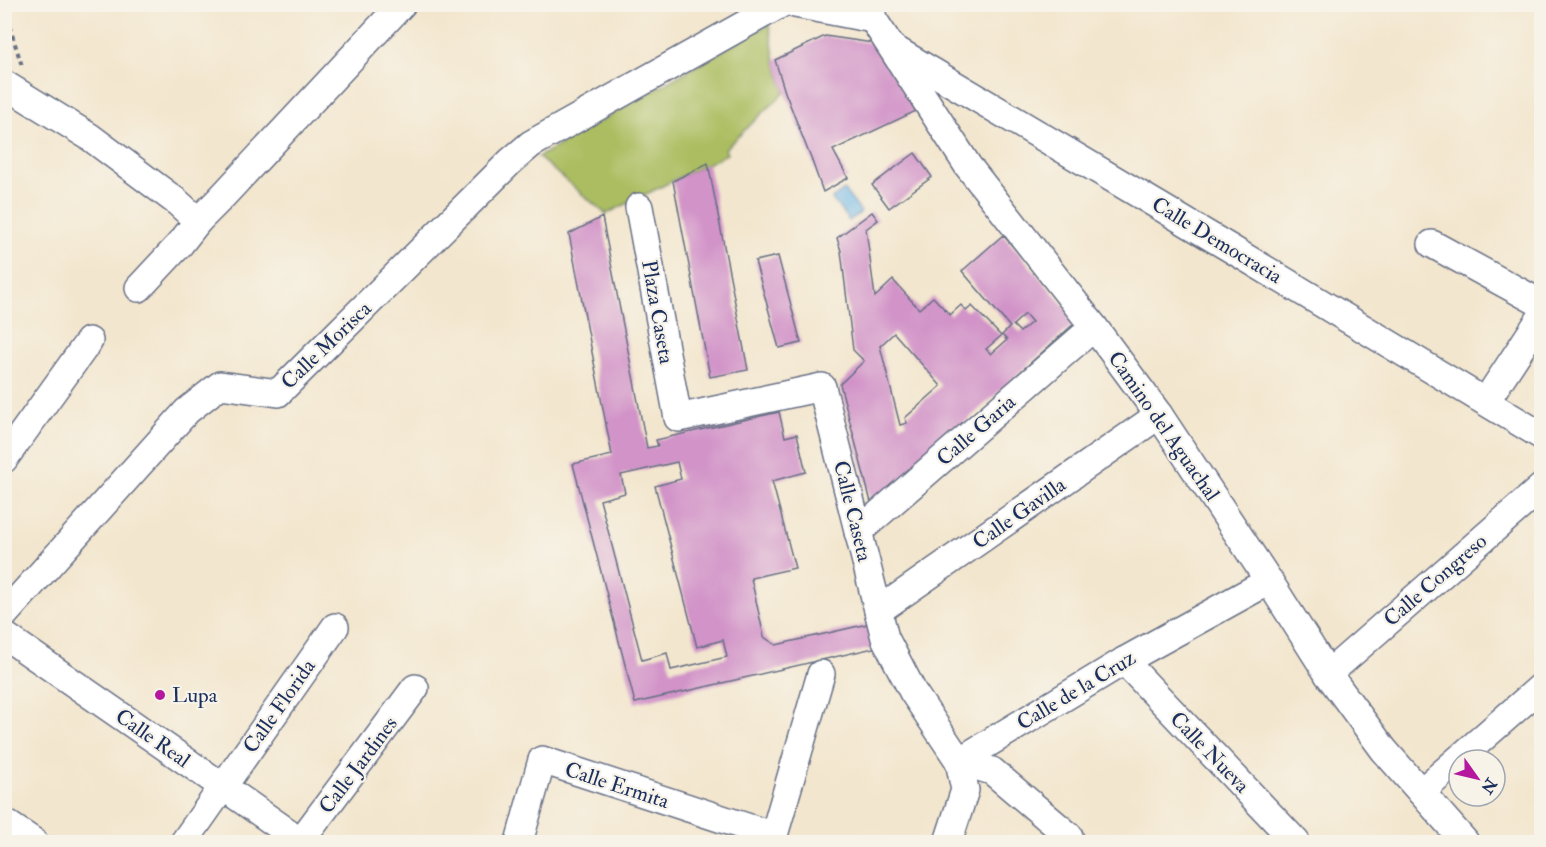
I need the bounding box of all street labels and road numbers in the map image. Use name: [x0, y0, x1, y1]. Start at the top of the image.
street label: Calle Democracia: [1147, 191, 1287, 290]
street label: Plaza Caseta: [635, 258, 680, 366]
street label: Calle Morisca: [275, 295, 378, 395]
street label: Camino del Aguachal: [1102, 346, 1226, 507]
street label: Calle Garia: [931, 388, 1022, 472]
street label: Calle Caseta: [827, 458, 878, 565]
street label: Calle Gavilla: [967, 471, 1071, 555]
street label: Calle Congreso: [1378, 528, 1493, 633]
street label: Calle de la Cruz: [1012, 644, 1141, 736]
street label: Calle Florida: [237, 654, 322, 759]
street label: Calle Real: [110, 703, 196, 774]
street label: Calle Nueva: [1164, 706, 1255, 799]
street label: Calle Jardines: [313, 711, 404, 819]
street label: Calle Ermita: [561, 756, 673, 815]

